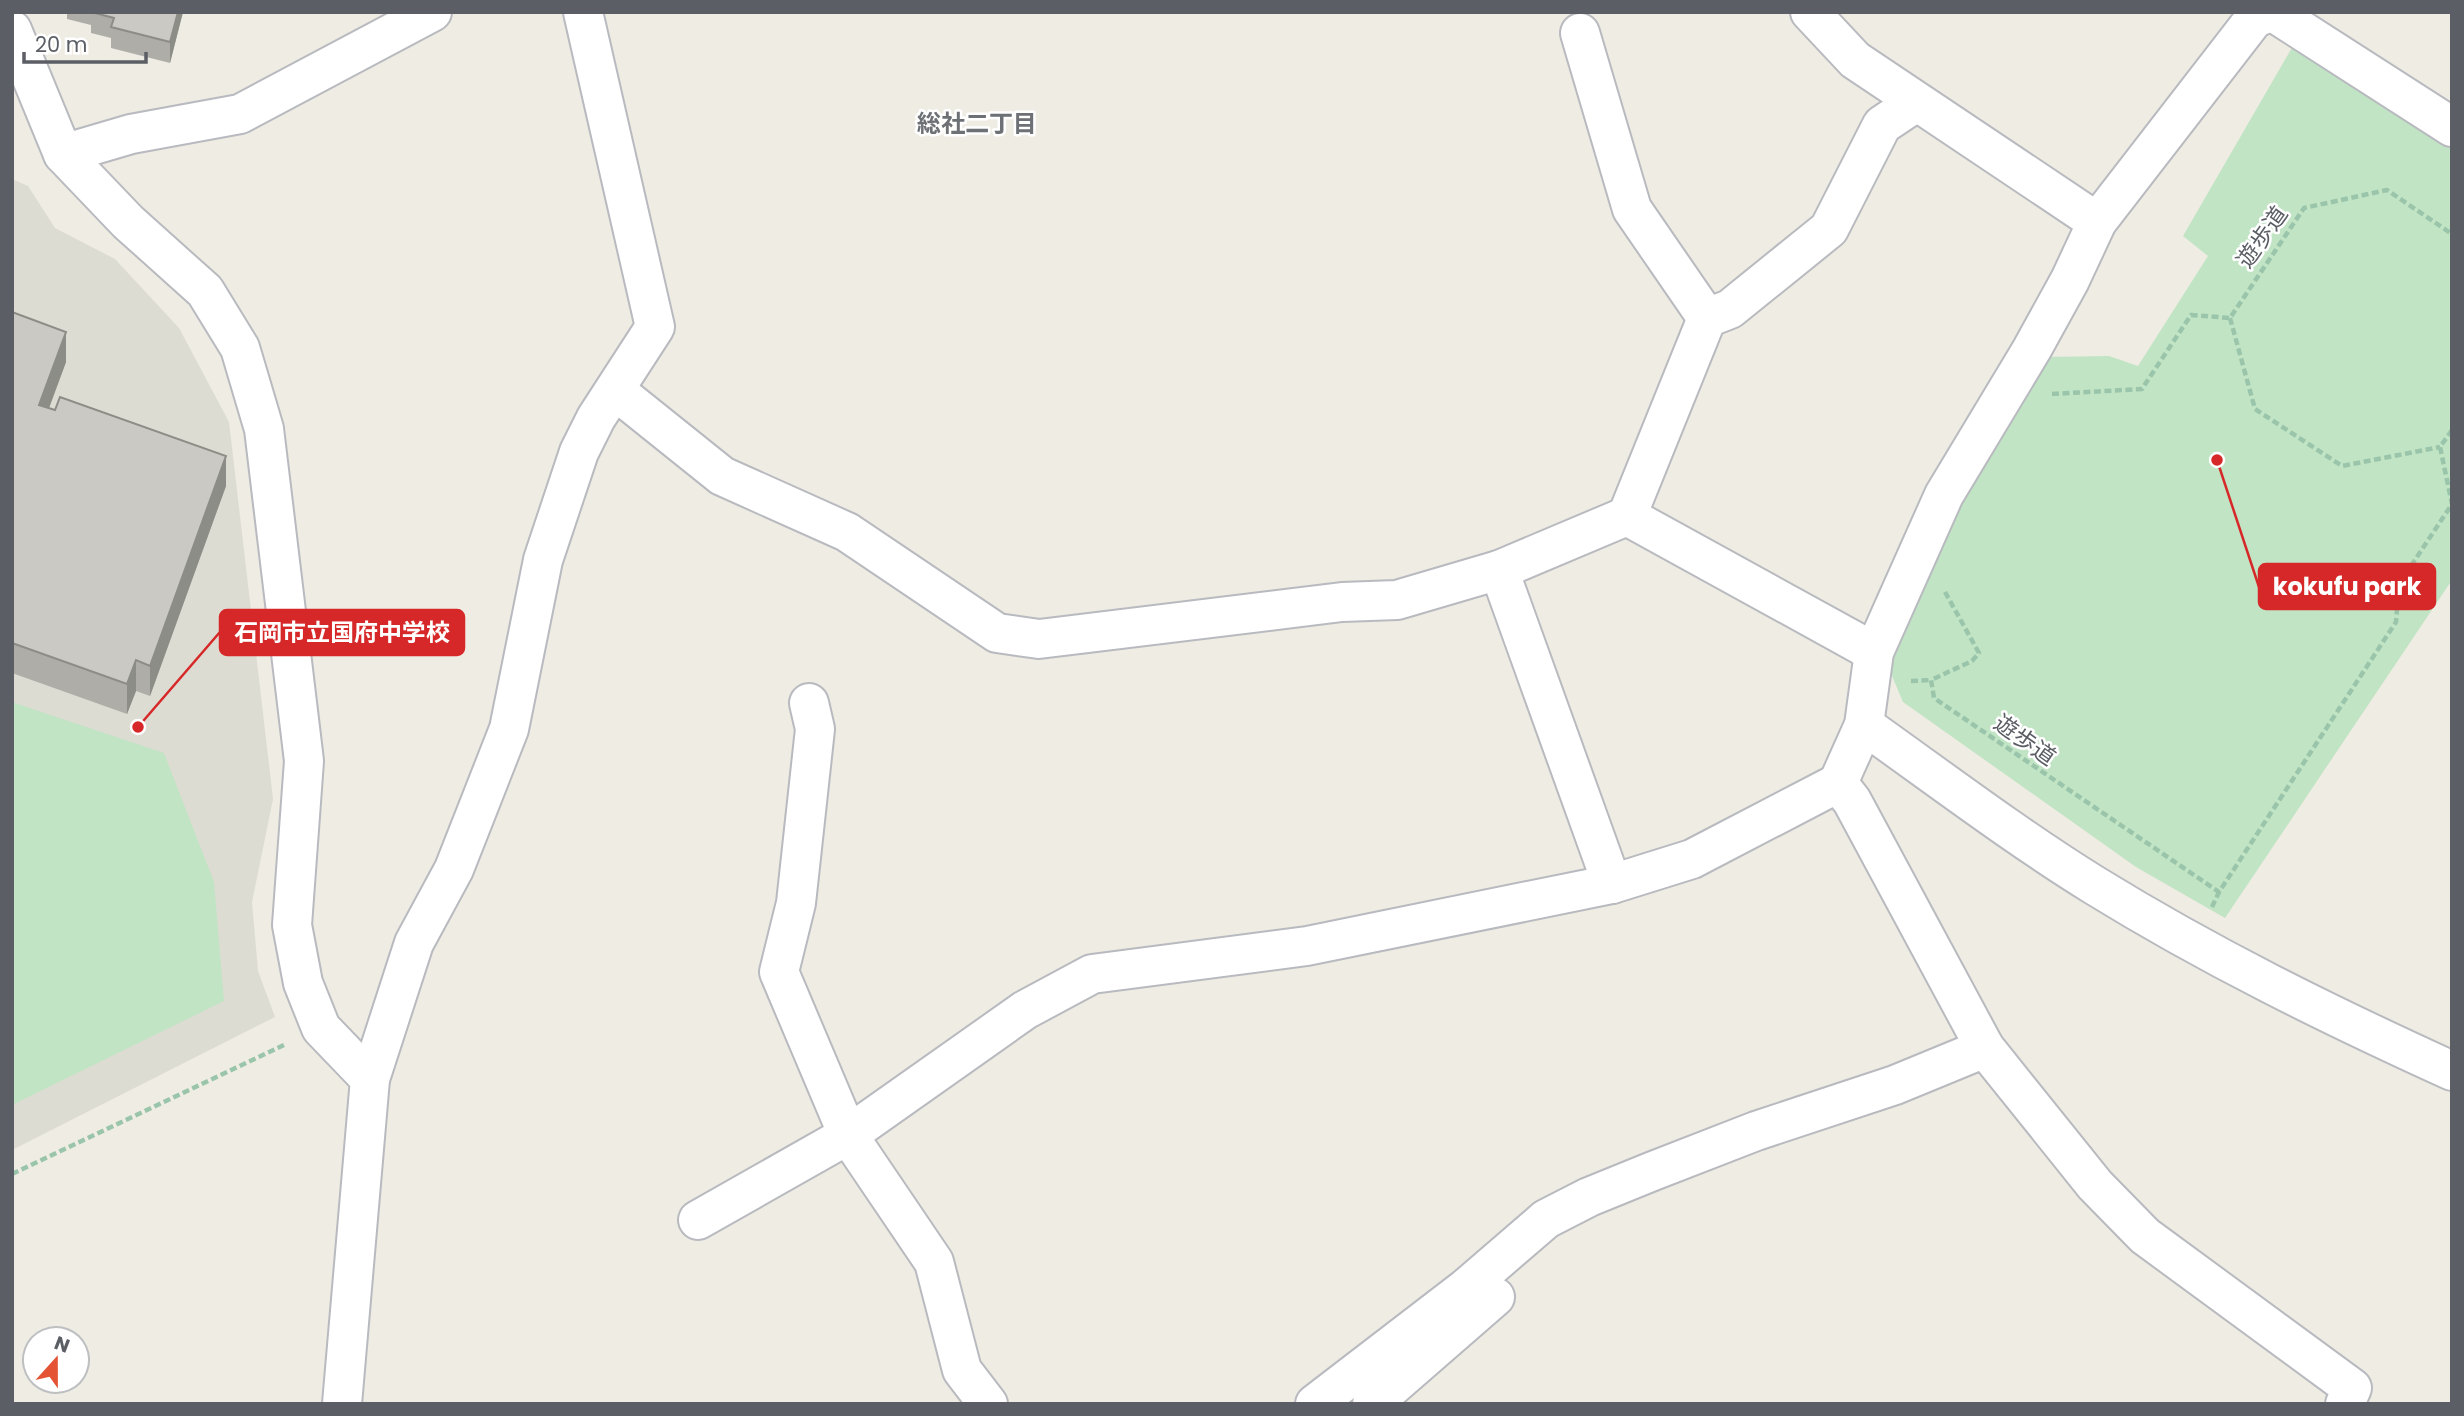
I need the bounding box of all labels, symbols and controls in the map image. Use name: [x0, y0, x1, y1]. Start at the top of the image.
scale bar: [24, 21, 147, 65]
text: 20 m: [35, 30, 88, 59]
district label: 総社二丁目: [917, 107, 1037, 140]
street label: 遊歩道: [2229, 200, 2295, 274]
callout: kokufu park: [2259, 564, 2435, 609]
text: kokufu park: [2273, 570, 2422, 603]
callout: 石岡市立国府中学校: [220, 610, 464, 655]
text: 石岡市立国府中学校: [234, 616, 450, 649]
street label: 遊歩道: [1988, 707, 2062, 773]
north arrow: [21, 1325, 91, 1395]
text: N: [50, 1329, 73, 1360]

